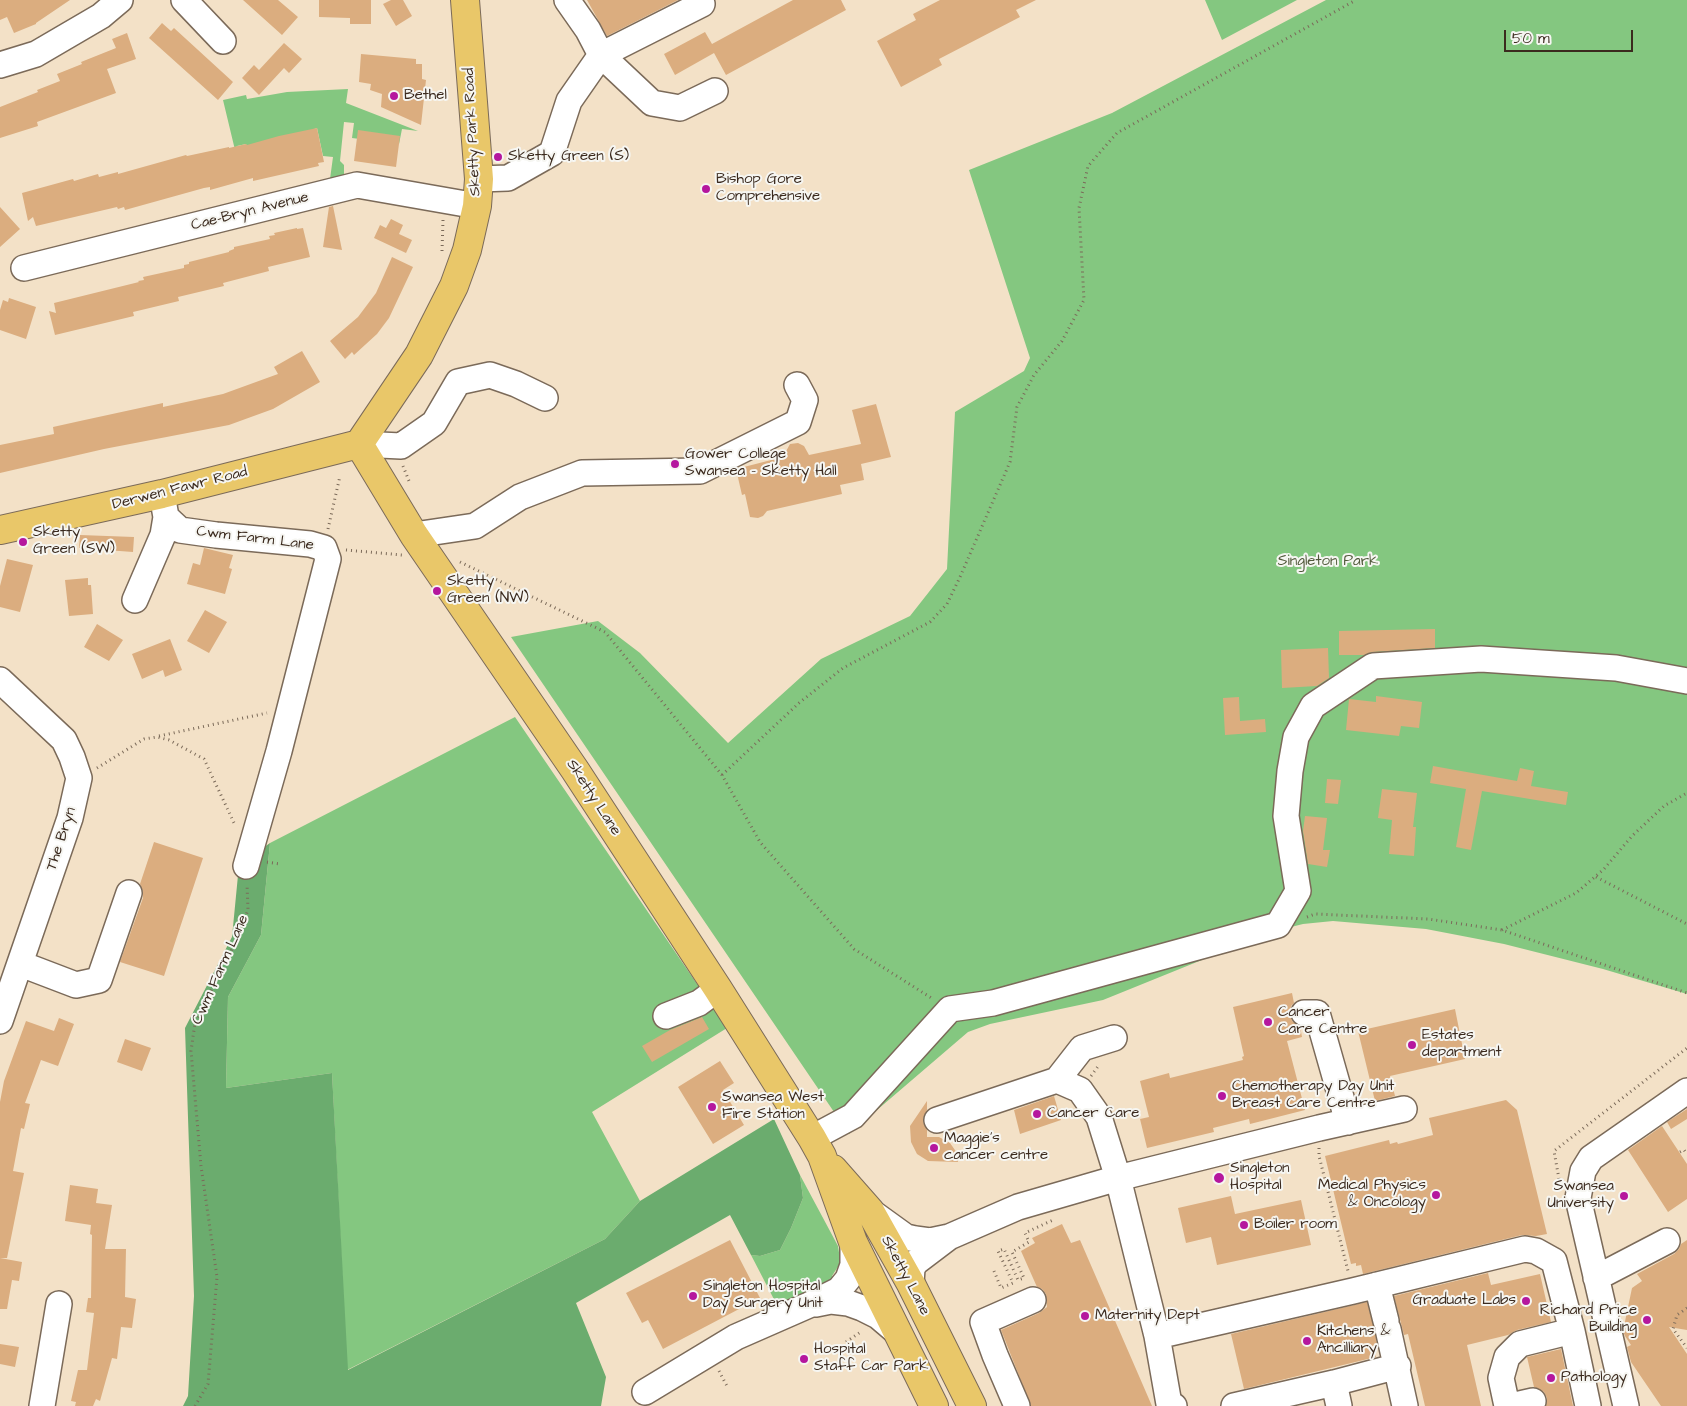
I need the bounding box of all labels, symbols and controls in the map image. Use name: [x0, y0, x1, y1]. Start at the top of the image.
scale bar: [1507, 20, 1636, 52]
text: 50 m: [1512, 28, 1550, 49]
street label: Sketty Park Road: [461, 67, 485, 197]
place label: Bethel: [404, 87, 447, 105]
marker: Bethel: [388, 90, 400, 102]
place label: Sketty Green (S): [508, 148, 629, 166]
marker: Sketty Green (S): [492, 151, 504, 163]
place label: Bishop Gore Comprehensive: [716, 171, 820, 206]
marker: Bishop Gore Comprehensive: [700, 183, 712, 195]
street label: Cae-Bryn Avenue: [189, 189, 311, 235]
place label: Gower College Swansea - Sketty Hall: [685, 446, 837, 481]
marker: Gower College Swansea - Sketty Hall: [669, 458, 681, 470]
street label: Derwen Fawr Road: [111, 463, 249, 515]
street label: Cwm Farm Lane: [195, 523, 315, 555]
place label: Sketty Green (SW): [33, 524, 115, 559]
marker: Sketty Green (SW): [17, 536, 29, 548]
park label: Singleton Park: [1278, 553, 1378, 571]
place label: Sketty Green (NW): [447, 573, 529, 608]
marker: Sketty Green (NW): [431, 585, 443, 597]
street label: Sketty Lane: [562, 757, 624, 839]
street label: The Bryn: [43, 805, 81, 873]
street label: Cwm Farm Lane: [189, 912, 253, 1028]
place label: Cancer Care Centre: [1278, 1004, 1367, 1039]
marker: Cancer Care Centre: [1262, 1016, 1274, 1028]
place label: Estates department: [1422, 1027, 1501, 1062]
marker: Estates department: [1406, 1039, 1418, 1051]
place label: Chemotherapy Day Unit Breast Care Centre: [1232, 1078, 1394, 1113]
place label: Swansea West Fire Station: [722, 1089, 824, 1124]
marker: Chemotherapy Day Unit Breast Care Centre: [1216, 1090, 1228, 1102]
marker: Swansea West Fire Station: [706, 1101, 718, 1113]
place label: Cancer Care: [1047, 1105, 1139, 1123]
marker: Cancer Care: [1031, 1108, 1043, 1120]
place label: Maggie's cancer centre: [944, 1130, 1048, 1165]
marker: Maggie's cancer centre: [928, 1142, 940, 1154]
place label: Singleton Hospital: [1230, 1160, 1290, 1195]
marker: Singleton Hospital: [1212, 1171, 1226, 1185]
place label: Medical Physics & Oncology: [1318, 1177, 1426, 1212]
place label: Swansea University: [1548, 1178, 1614, 1213]
marker: Medical Physics & Oncology: [1430, 1189, 1442, 1201]
marker: Swansea University: [1618, 1190, 1630, 1202]
place label: Boiler room: [1254, 1216, 1337, 1234]
marker: Boiler room: [1238, 1219, 1250, 1231]
street label: Sketty Lane: [877, 1233, 933, 1319]
place label: Singleton Hospital Day Surgery Unit: [703, 1278, 823, 1313]
marker: Singleton Hospital Day Surgery Unit: [687, 1290, 699, 1302]
place label: Graduate Labs: [1413, 1292, 1516, 1310]
marker: Graduate Labs: [1520, 1295, 1532, 1307]
place label: Richard Price Building: [1540, 1302, 1637, 1337]
place label: Maternity Dept: [1095, 1307, 1200, 1325]
marker: Maternity Dept: [1079, 1310, 1091, 1322]
marker: Richard Price Building: [1641, 1314, 1653, 1326]
place label: Kitchens & Ancilliary: [1317, 1323, 1391, 1358]
marker: Kitchens & Ancilliary: [1301, 1335, 1313, 1347]
place label: Hospital Staff Car Park: [814, 1341, 928, 1376]
marker: Hospital Staff Car Park: [798, 1353, 810, 1365]
place label: Pathology: [1561, 1369, 1627, 1387]
marker: Pathology: [1545, 1372, 1557, 1384]

